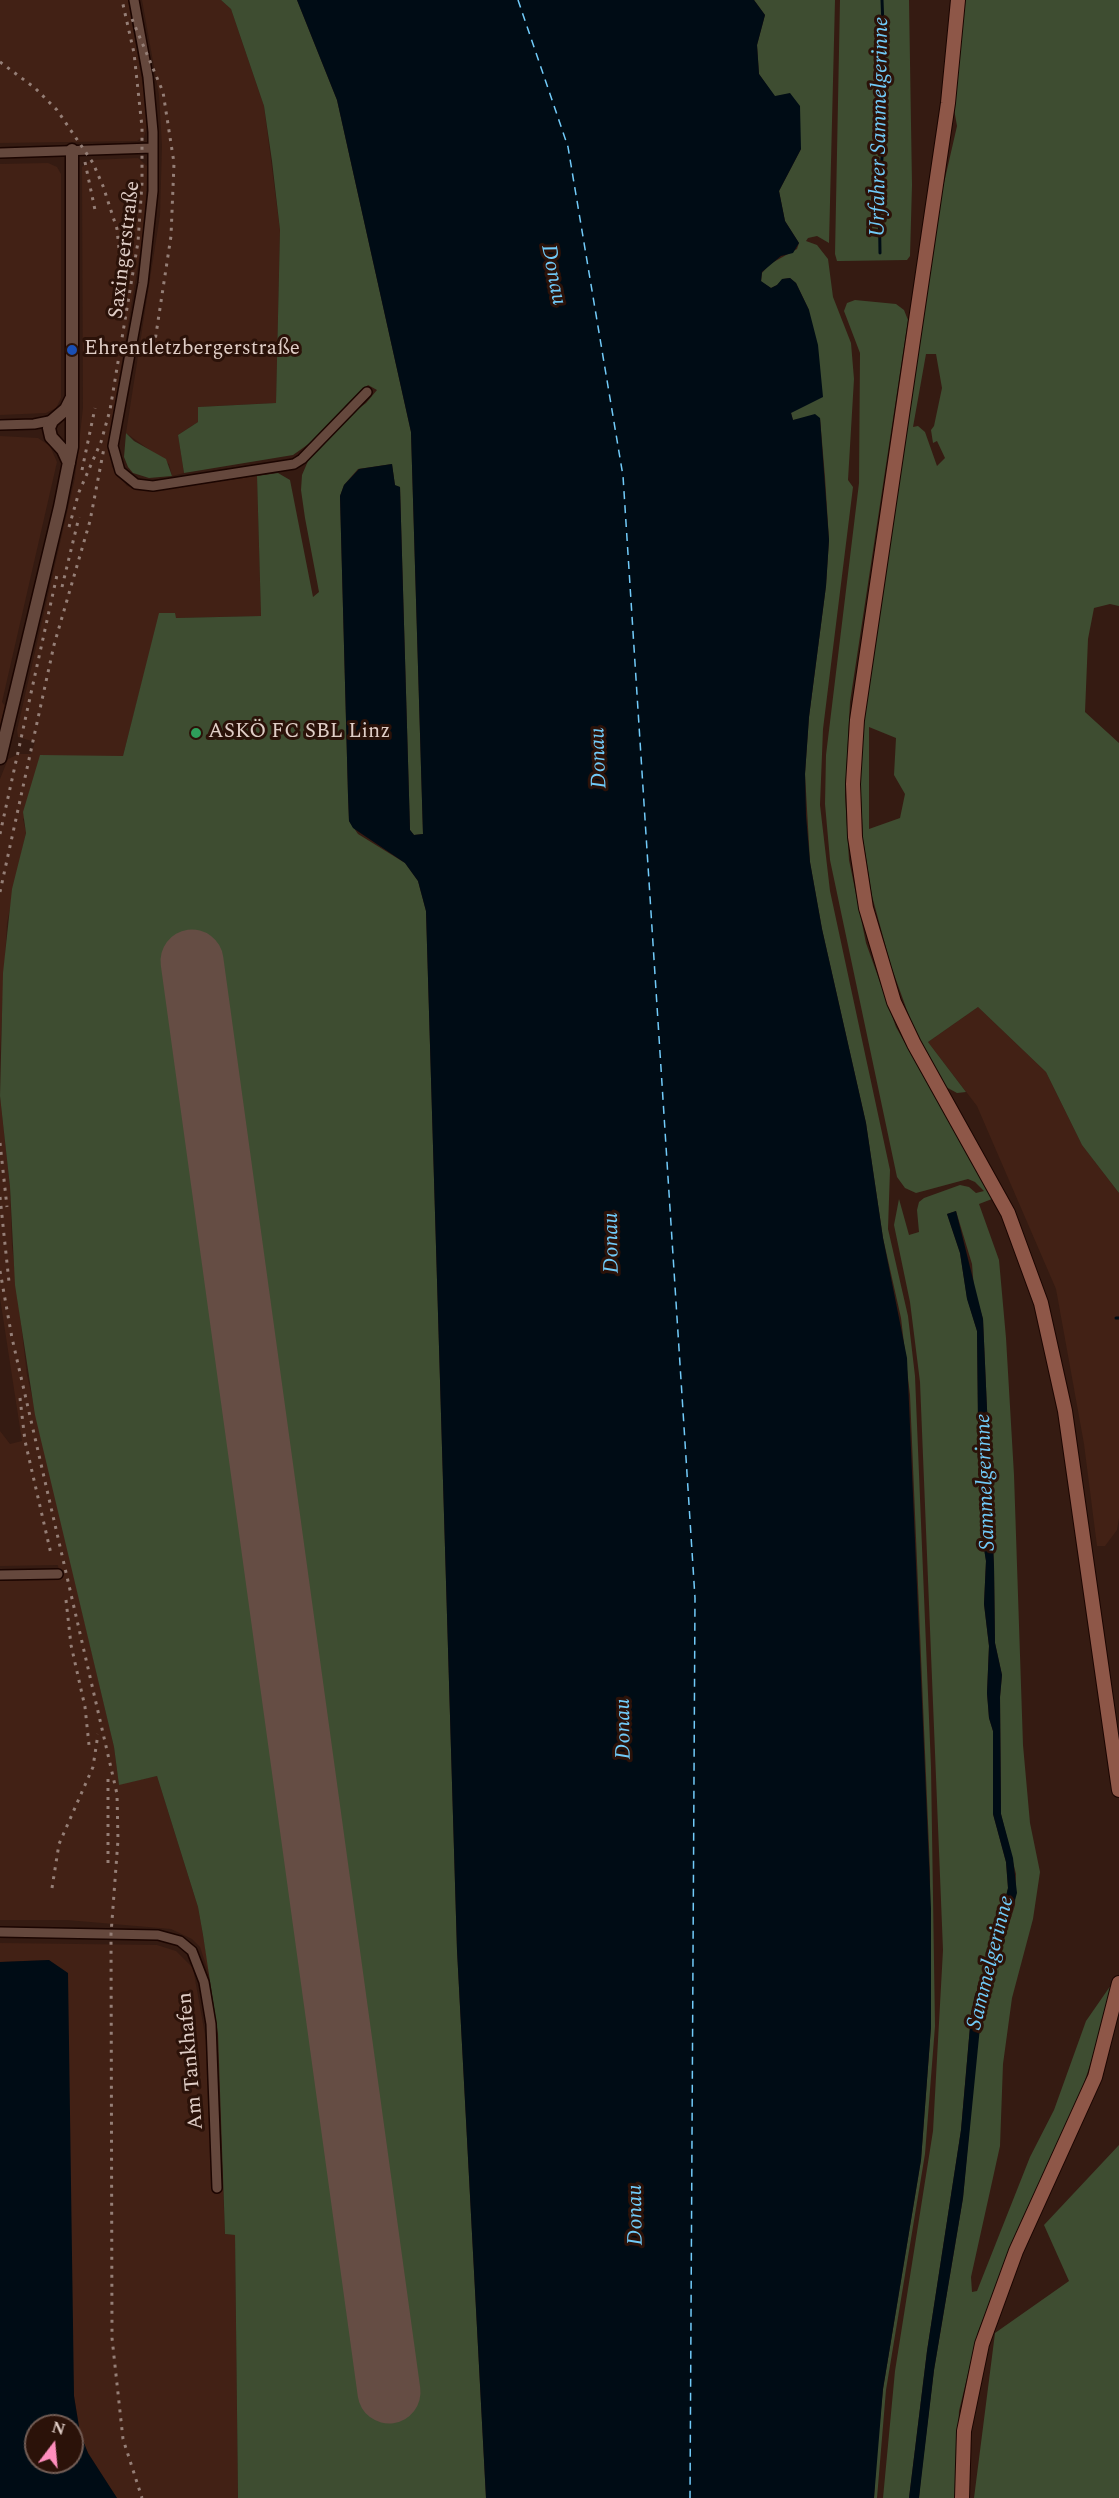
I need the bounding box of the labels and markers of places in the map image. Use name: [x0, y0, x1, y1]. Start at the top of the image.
place label: Ehrentletzbergerstraße: [84, 337, 300, 363]
marker: Ehrentletzbergerstraße: [65, 343, 79, 357]
place label: ASKÖ FC SBL Linz: [208, 720, 390, 746]
marker: ASKÖ FC SBL Linz: [189, 726, 203, 740]

